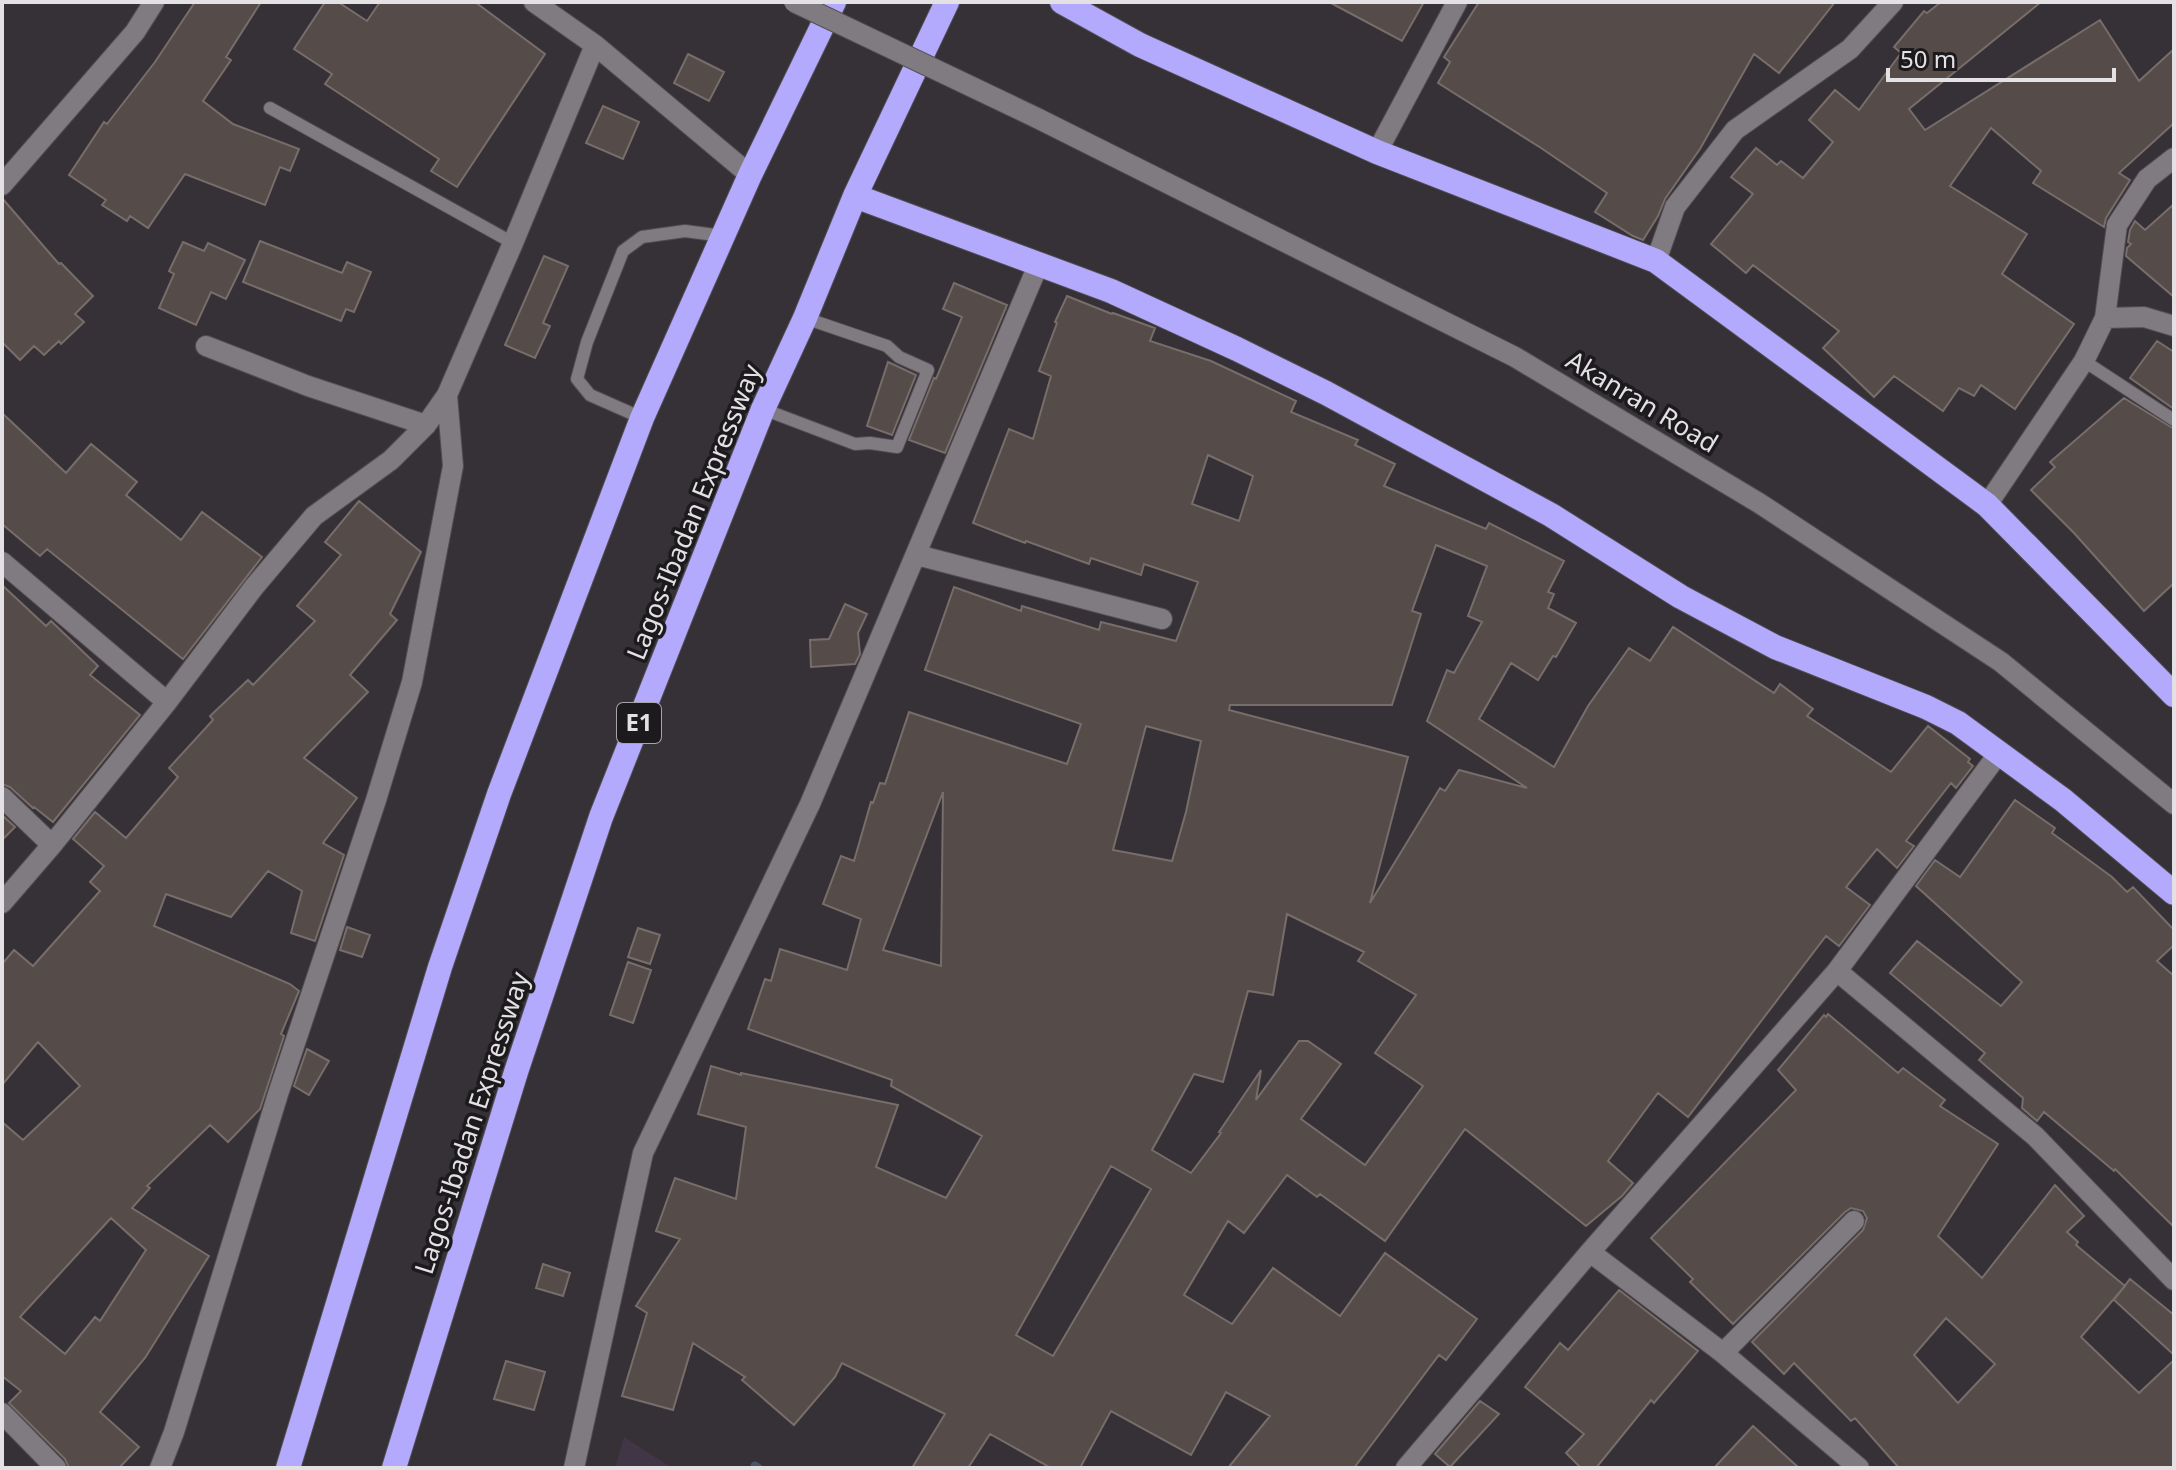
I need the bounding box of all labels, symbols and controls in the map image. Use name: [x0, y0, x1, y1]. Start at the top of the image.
scale bar: [1888, 32, 2114, 82]
text: 50 m: [1900, 42, 1956, 75]
street label: Akanran Road: [1560, 342, 1725, 461]
street label: Lagos-Ibadan Expressway: [617, 358, 769, 665]
road number: E1: [617, 703, 661, 743]
street label: Lagos-Ibadan Expressway: [405, 966, 537, 1278]

